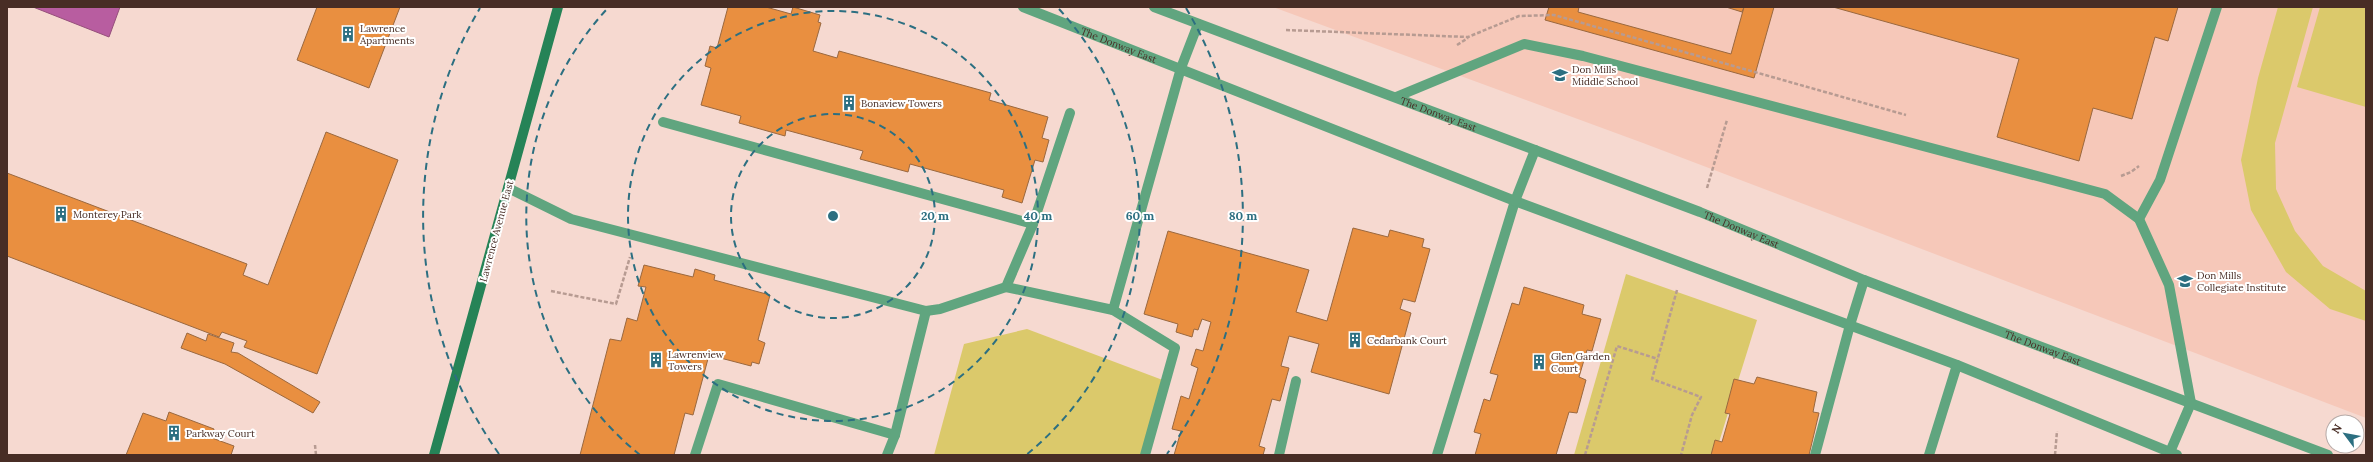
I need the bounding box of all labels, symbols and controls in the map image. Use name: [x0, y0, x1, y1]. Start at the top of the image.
place label: Lawrence Apartments: [359, 22, 415, 47]
street label: The Donway East: [1079, 24, 1159, 66]
building icon: Lawrence Apartments: [339, 25, 357, 43]
place label: Don Mills Middle School: [1572, 63, 1638, 88]
school or university icon: Don Mills Middle School: [1551, 66, 1569, 84]
building icon: Bonaview Towers: [840, 94, 858, 112]
street label: The Donway East: [1398, 94, 1479, 135]
place label: Bonaview Towers: [861, 97, 942, 110]
street label: Lawrence Avenue East: [477, 179, 516, 283]
building icon: Monterey Park: [52, 205, 70, 223]
place label: Monterey Park: [73, 208, 142, 221]
text: 20 m: [921, 208, 949, 223]
text: 40 m: [1024, 208, 1052, 223]
text: 60 m: [1126, 208, 1154, 223]
text: 80 m: [1229, 208, 1257, 223]
street label: The Donway East: [1701, 208, 1781, 251]
centre of rings: [826, 209, 840, 223]
place label: Don Mills Collegiate Institute: [2197, 269, 2287, 294]
school or university icon: Don Mills Collegiate Institute: [2176, 272, 2194, 290]
street label: The Donway East: [2003, 328, 2083, 368]
building icon: Cedarbank Court: [1346, 331, 1364, 349]
place label: Cedarbank Court: [1367, 334, 1447, 347]
place label: Lawrenview Towers: [668, 348, 724, 373]
place label: Glen Garden Court: [1551, 350, 1610, 375]
building icon: Lawrenview Towers: [647, 351, 665, 369]
building icon: Glen Garden Court: [1530, 353, 1548, 371]
north arrow: [2325, 414, 2365, 454]
text: N: [2328, 421, 2345, 436]
building icon: Parkway Court: [165, 424, 183, 442]
place label: Parkway Court: [186, 427, 255, 440]

